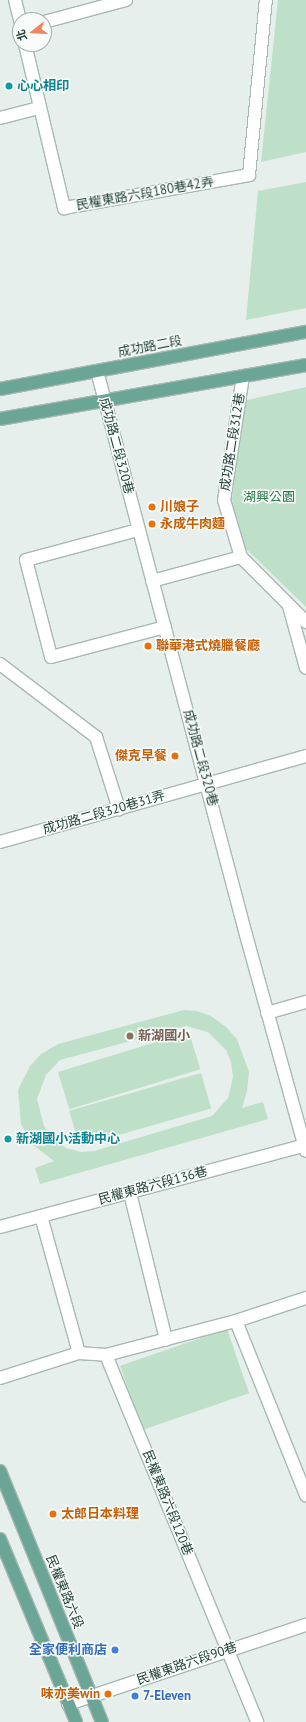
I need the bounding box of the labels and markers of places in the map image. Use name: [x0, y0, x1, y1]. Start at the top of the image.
place label: 心心相印: [17, 78, 69, 94]
marker: 心心相印: [4, 81, 14, 91]
place label: 川娘子: [160, 499, 199, 515]
marker: 川娘子: [147, 502, 157, 512]
place label: 永成牛肉麵: [160, 516, 225, 532]
marker: 永成牛肉麵: [147, 519, 157, 529]
place label: 聯華港式燒臘餐廳: [156, 638, 260, 654]
marker: 聯華港式燒臘餐廳: [143, 641, 153, 651]
place label: 傑克早餐: [115, 748, 167, 764]
marker: 傑克早餐: [170, 751, 180, 761]
place label: 新湖國小: [138, 1028, 190, 1044]
marker: 新湖國小: [125, 1031, 135, 1041]
place label: 新湖國小活動中心: [16, 1131, 120, 1147]
marker: 新湖國小活動中心: [3, 1134, 13, 1144]
place label: 太郎日本料理: [61, 1506, 139, 1522]
marker: 太郎日本料理: [48, 1509, 58, 1519]
place label: 全家便利商店: [29, 1642, 107, 1658]
marker: 全家便利商店: [110, 1645, 120, 1655]
place label: 味亦美win: [41, 1686, 100, 1702]
place label: 7-Eleven: [143, 1688, 191, 1704]
marker: 味亦美win: [103, 1689, 113, 1699]
marker: 7-Eleven: [130, 1691, 140, 1701]

